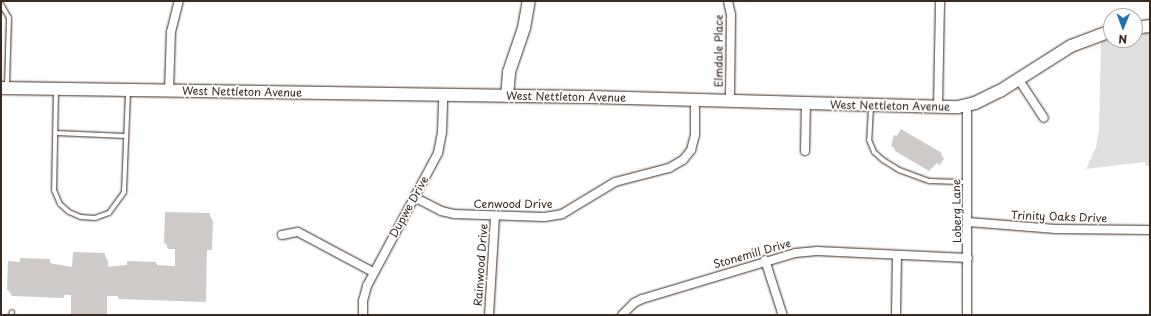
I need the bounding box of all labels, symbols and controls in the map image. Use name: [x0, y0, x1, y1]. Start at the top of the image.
north arrow: [1103, 8, 1143, 48]
street label: Elmdale Place: [712, 14, 726, 88]
text: N: [1118, 31, 1127, 48]
street label: West Nettleton Avenue: [182, 84, 302, 100]
street label: West Nettleton Avenue: [506, 89, 626, 105]
street label: West Nettleton Avenue: [830, 98, 950, 114]
street label: Dupwe Drive: [387, 174, 431, 240]
street label: Loberg Lane: [950, 179, 964, 243]
street label: Cenwood Drive: [473, 197, 553, 211]
street label: Trinity Oaks Drive: [1010, 209, 1108, 225]
street label: Rainwood Drive: [472, 223, 490, 307]
street label: Stonemill Drive: [711, 237, 793, 271]

